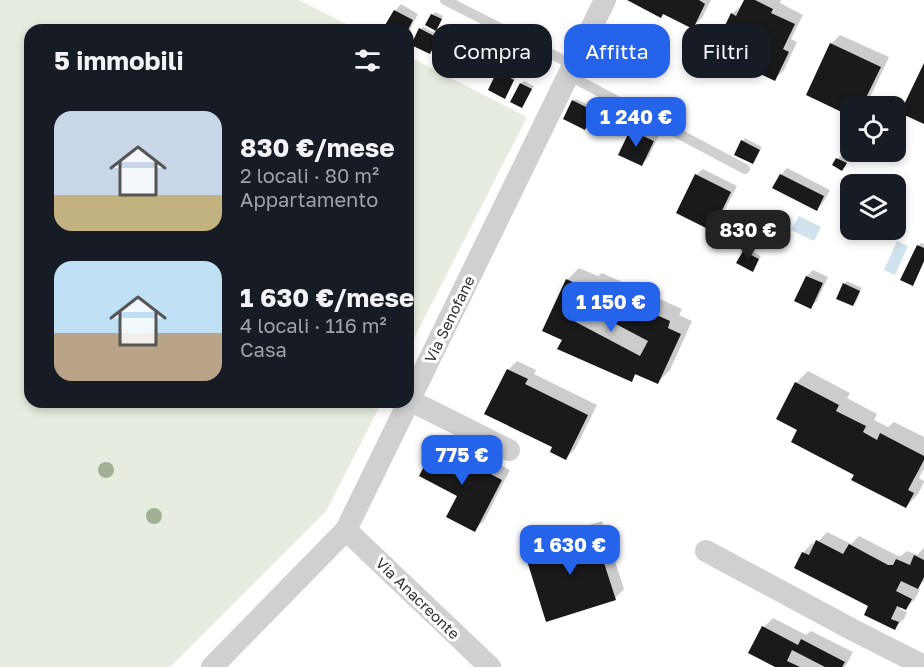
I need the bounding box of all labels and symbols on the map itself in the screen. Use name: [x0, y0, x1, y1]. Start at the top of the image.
pin: 1 240 €: [581, 97, 691, 148]
pin: 830 €: [706, 210, 790, 261]
street label: Via Senofane: [420, 272, 478, 365]
pin: 1 150 €: [556, 282, 666, 333]
pin: 775 €: [420, 435, 504, 486]
pin: 1 630 €: [515, 525, 625, 576]
street label: Via Anacreonte: [372, 554, 464, 643]

